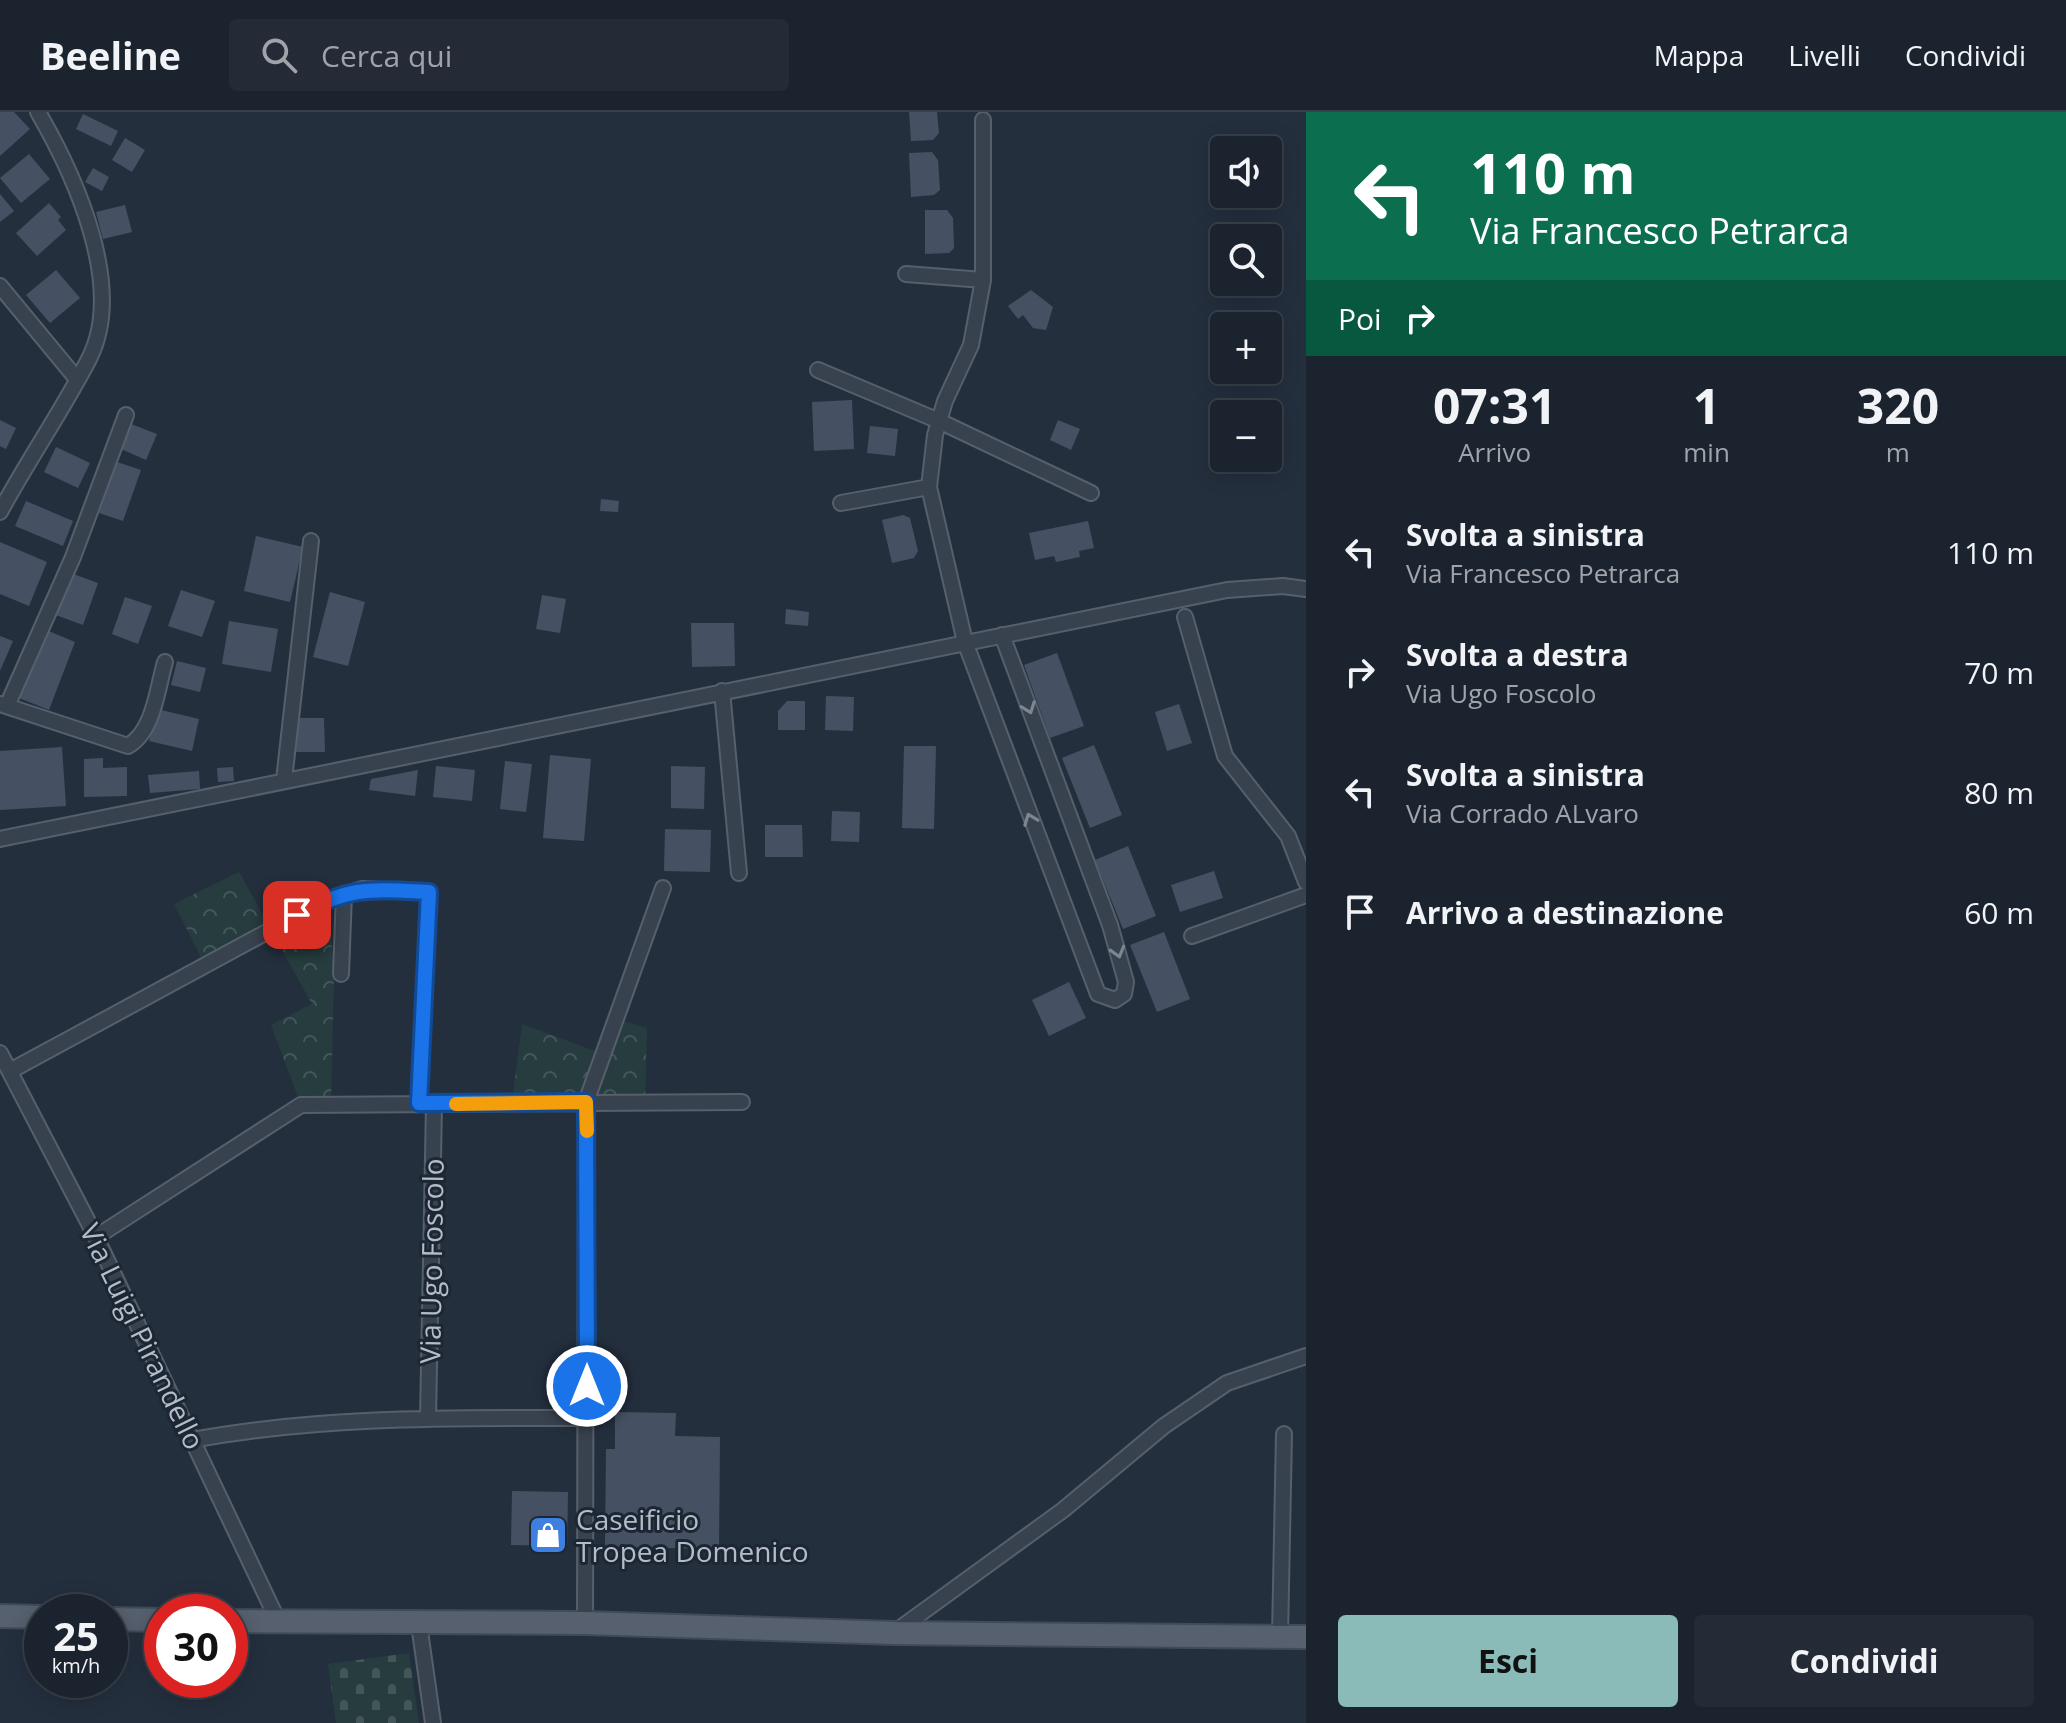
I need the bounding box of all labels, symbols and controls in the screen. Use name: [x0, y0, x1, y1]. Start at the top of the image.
search box: [229, 19, 789, 91]
text: Beeline: [40, 29, 181, 81]
icon: search: [257, 33, 301, 77]
text: Cerca qui: [321, 35, 452, 76]
text: Mappa: [1654, 36, 1744, 74]
text: Livelli: [1788, 36, 1861, 74]
text: Condividi: [1905, 36, 2026, 74]
text: 110 m: [1470, 134, 1636, 210]
map controls: [1210, 136, 1282, 472]
button: sound: [1210, 136, 1282, 208]
icon: left: [1338, 144, 1442, 248]
text: Via Francesco Petrarca: [1470, 206, 1850, 255]
button: search: [1210, 224, 1282, 296]
icon: right: [1398, 296, 1442, 340]
text: Poi: [1338, 298, 1382, 339]
button: +: [1210, 312, 1282, 384]
text: 07:31: [1433, 373, 1556, 438]
text: 1: [1693, 373, 1720, 438]
text: 320: [1857, 373, 1939, 438]
button: −: [1210, 400, 1282, 472]
text: Arrivo: [1458, 434, 1531, 470]
text: min: [1683, 434, 1730, 470]
text: m: [1886, 434, 1910, 470]
text: Svolta a sinistra: [1406, 514, 1645, 555]
icon: left: [1338, 530, 1382, 574]
text: 110 m: [1947, 532, 2034, 573]
text: Via Francesco Petrarca: [1406, 555, 1680, 591]
text: Svolta a destra: [1406, 634, 1629, 675]
icon: right: [1338, 650, 1382, 694]
text: 70 m: [1964, 652, 2034, 693]
text: Via Ugo Foscolo: [1406, 675, 1596, 711]
one-way arrow: [1019, 700, 1036, 714]
text: Svolta a sinistra: [1406, 754, 1645, 795]
icon: left: [1338, 770, 1382, 814]
text: 80 m: [1964, 772, 2034, 813]
text: Via Corrado ALvaro: [1406, 795, 1639, 831]
one-way arrow: [1023, 813, 1040, 827]
pin: [263, 881, 331, 949]
icon: arrive: [1338, 890, 1382, 934]
text: Arrivo a destinazione: [1406, 892, 1724, 933]
text: 60 m: [1964, 892, 2034, 933]
icon: arrive: [275, 893, 319, 937]
one-way arrow: [1109, 945, 1125, 959]
street label: Via Ugo Foscolo: [410, 1158, 452, 1364]
street label: Via Luigi Pirandello: [72, 1217, 214, 1455]
position arrow: [545, 1344, 629, 1428]
place label: Caseificio Tropea Domenico: [576, 1500, 809, 1570]
shop icon: Caseificio Tropea Domenico: [527, 1514, 569, 1556]
speed limit sign: 30: [144, 1594, 248, 1698]
text: 25: [53, 1608, 99, 1663]
button: Esci: [1338, 1615, 1678, 1707]
button: Condividi: [1694, 1615, 2034, 1707]
text: km/h: [52, 1652, 100, 1679]

